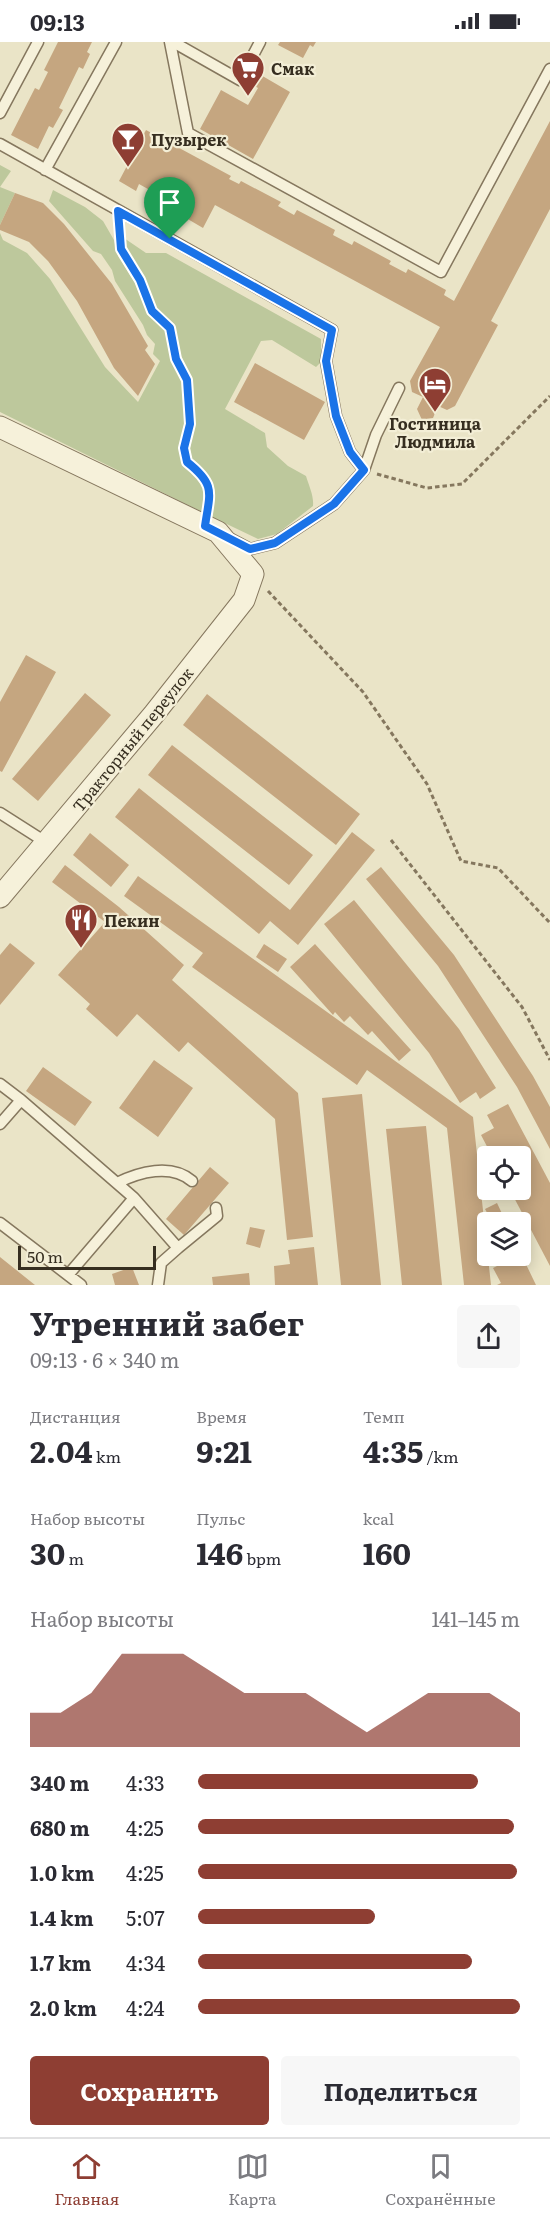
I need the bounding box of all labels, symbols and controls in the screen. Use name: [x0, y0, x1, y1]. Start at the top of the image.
text: 09:13: [30, 5, 85, 38]
supermarket icon: Смак: [230, 50, 266, 97]
place label: Смак: [271, 56, 315, 80]
bar icon: Пузырек: [110, 121, 146, 168]
place label: Пузырек: [151, 127, 227, 151]
pin: [144, 177, 195, 239]
icon: arrive: [153, 186, 186, 219]
hotel icon: Гостиница Людмила: [417, 366, 453, 413]
place label: Гостиница Людмила: [389, 411, 482, 453]
street label: Тракторный переулок: [66, 661, 198, 817]
restaurant icon: Пекин: [63, 902, 99, 949]
place label: Пекин: [104, 908, 160, 932]
map controls: [477, 1146, 531, 1266]
button: locate: [477, 1146, 531, 1200]
button: layers: [477, 1212, 531, 1266]
scale bar: [18, 1243, 156, 1270]
text: 50 m: [27, 1244, 63, 1268]
text: Утренний забег: [30, 1297, 304, 1346]
button: share: [457, 1305, 520, 1368]
text: 09:13 · 6 × 340 m: [30, 1344, 179, 1374]
text: Дистанция: [30, 1404, 121, 1428]
text: Время: [196, 1404, 247, 1428]
text: Темп: [363, 1404, 405, 1428]
text: 2.04: [30, 1428, 93, 1472]
text: 9:21: [196, 1428, 252, 1472]
text: 4:35: [363, 1428, 423, 1472]
text: km: [93, 1444, 121, 1468]
text: /km: [423, 1444, 459, 1468]
text: Набор высоты: [30, 1506, 145, 1530]
text: Пульс: [196, 1506, 245, 1530]
text: kcal: [363, 1506, 394, 1530]
text: 30: [30, 1530, 65, 1574]
text: 146: [196, 1530, 243, 1574]
text: 160: [363, 1530, 411, 1574]
text: m: [65, 1546, 84, 1570]
text: bpm: [243, 1546, 281, 1570]
text: Набор высоты: [30, 1603, 174, 1633]
text: 141–145 m: [432, 1603, 520, 1633]
text: 340 m: [30, 1767, 89, 1797]
text: 4:33: [126, 1767, 165, 1797]
text: 680 m: [30, 1812, 90, 1842]
text: 4:25: [126, 1812, 164, 1842]
text: 1.0 km: [30, 1857, 95, 1887]
text: 4:25: [126, 1857, 164, 1887]
text: 1.4 km: [30, 1902, 94, 1932]
text: 5:07: [126, 1902, 165, 1932]
text: 1.7 km: [30, 1947, 92, 1977]
text: 4:34: [126, 1947, 165, 1977]
text: 2.0 km: [30, 1992, 97, 2022]
text: 4:24: [126, 1992, 165, 2022]
button: Сохранить: [30, 2056, 269, 2125]
button: Поделиться: [281, 2056, 520, 2125]
tab: Главная: [55, 2150, 119, 2210]
tab: Карта: [228, 2150, 276, 2210]
tab: Сохранённые: [385, 2150, 495, 2210]

